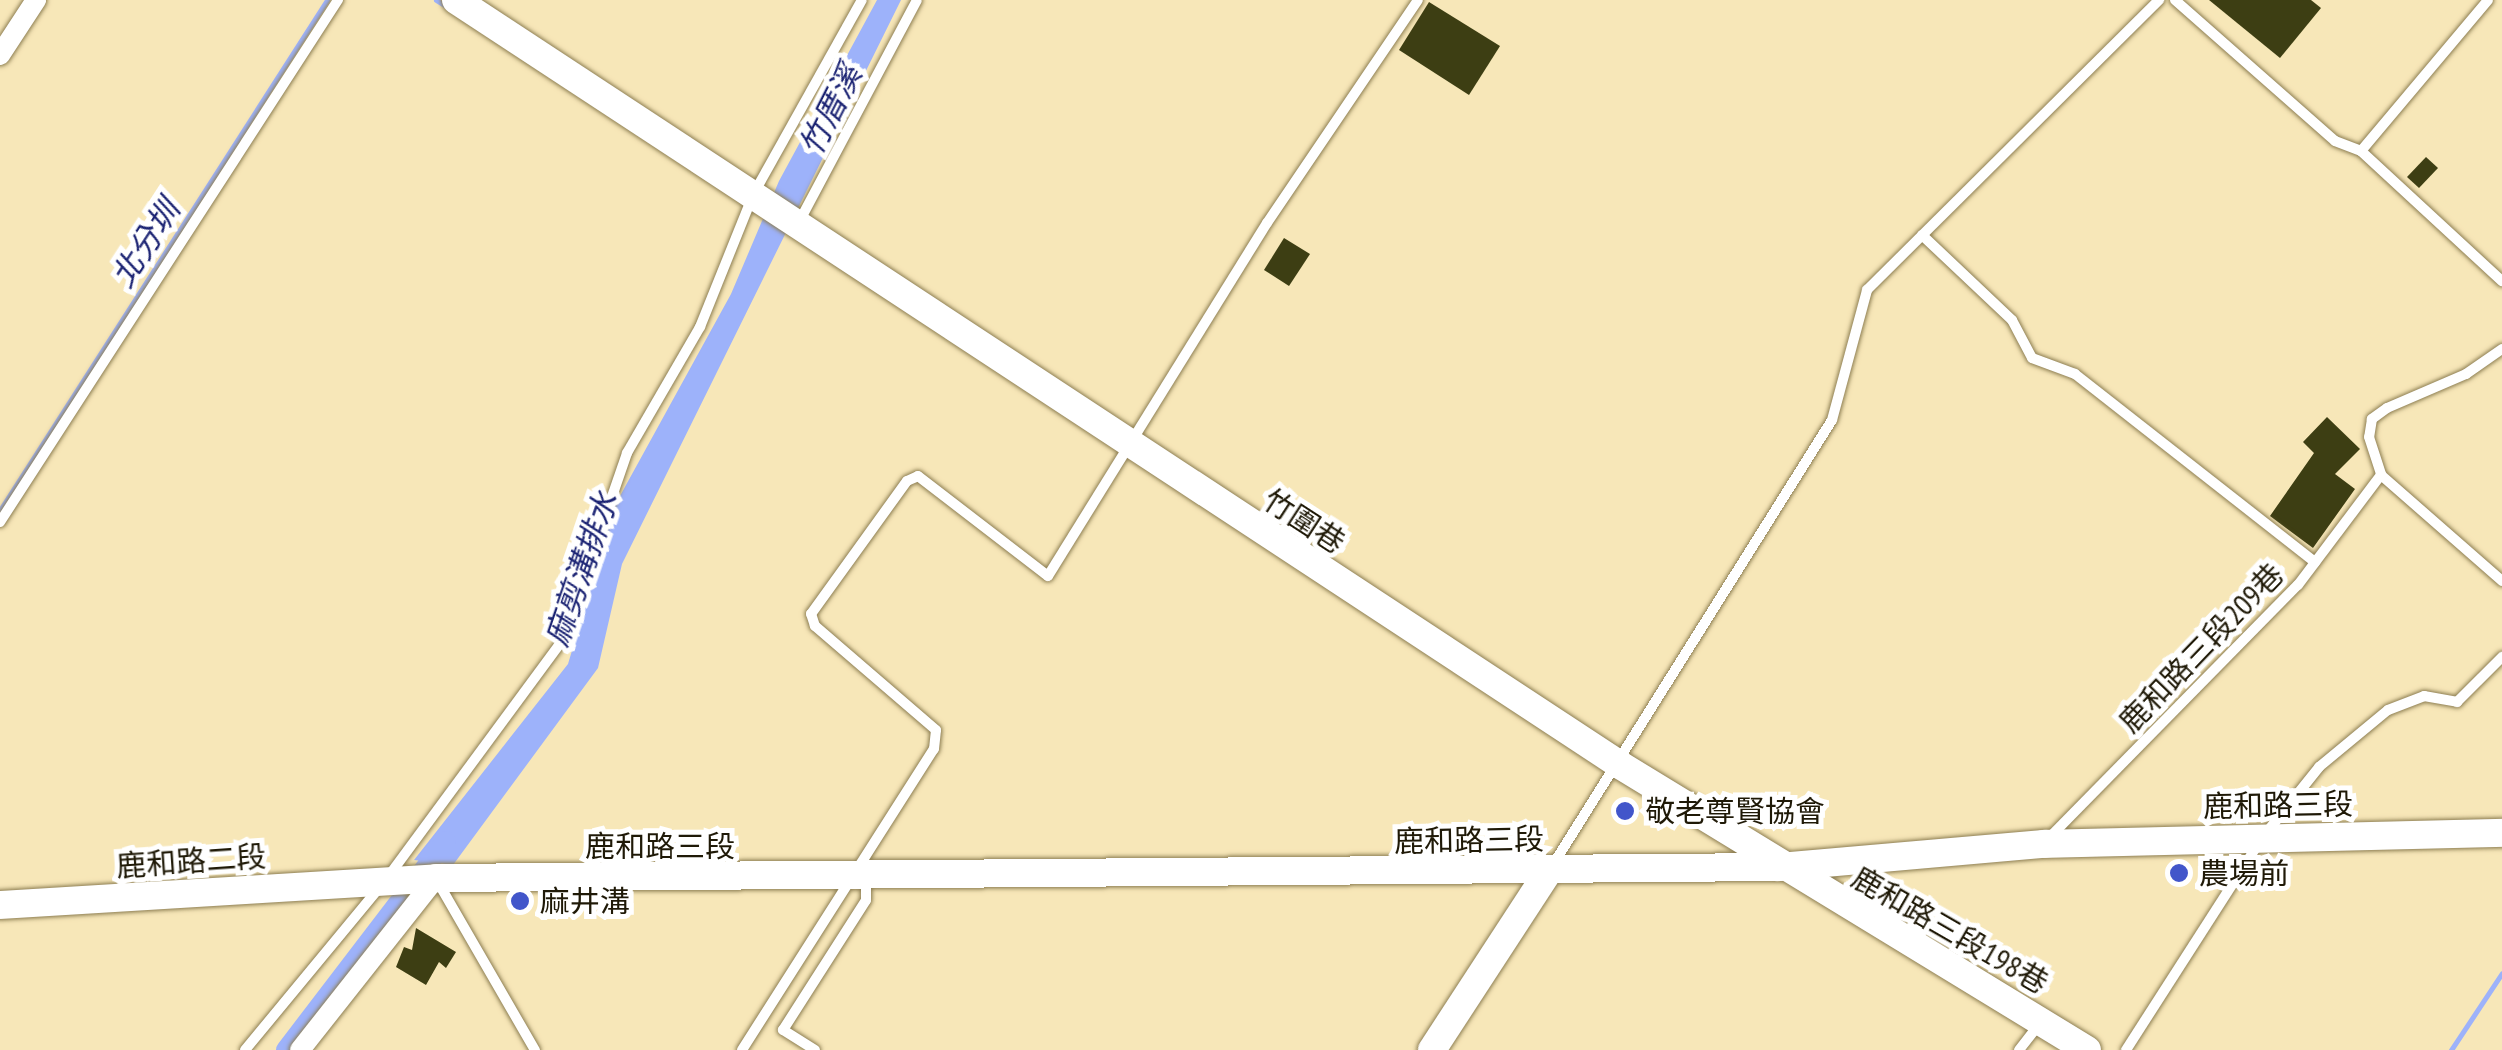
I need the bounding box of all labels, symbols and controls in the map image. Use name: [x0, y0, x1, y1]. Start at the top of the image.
water label: 竹厝溪: [791, 59, 869, 161]
water label: 北分圳: [103, 192, 187, 294]
street label: 竹圍巷: [1256, 481, 1352, 561]
water label: 麻剪溝排水: [537, 487, 625, 651]
street label: 鹿和路三段209巷: [2111, 556, 2291, 740]
street label: 鹿和路三段: [2203, 786, 2353, 824]
place label: 敬老尊賢協會: [1645, 793, 1825, 829]
marker: 敬老尊賢協會: [1614, 800, 1636, 822]
street label: 鹿和路三段: [1394, 821, 1544, 859]
street label: 鹿和路三段: [585, 828, 735, 864]
street label: 鹿和路二段: [115, 838, 267, 884]
place label: 農場前: [2199, 855, 2289, 891]
street label: 鹿和路三段198巷: [1846, 859, 2054, 1001]
marker: 農場前: [2168, 862, 2190, 884]
place label: 麻井溝: [540, 883, 630, 919]
marker: 麻井溝: [509, 890, 531, 912]

